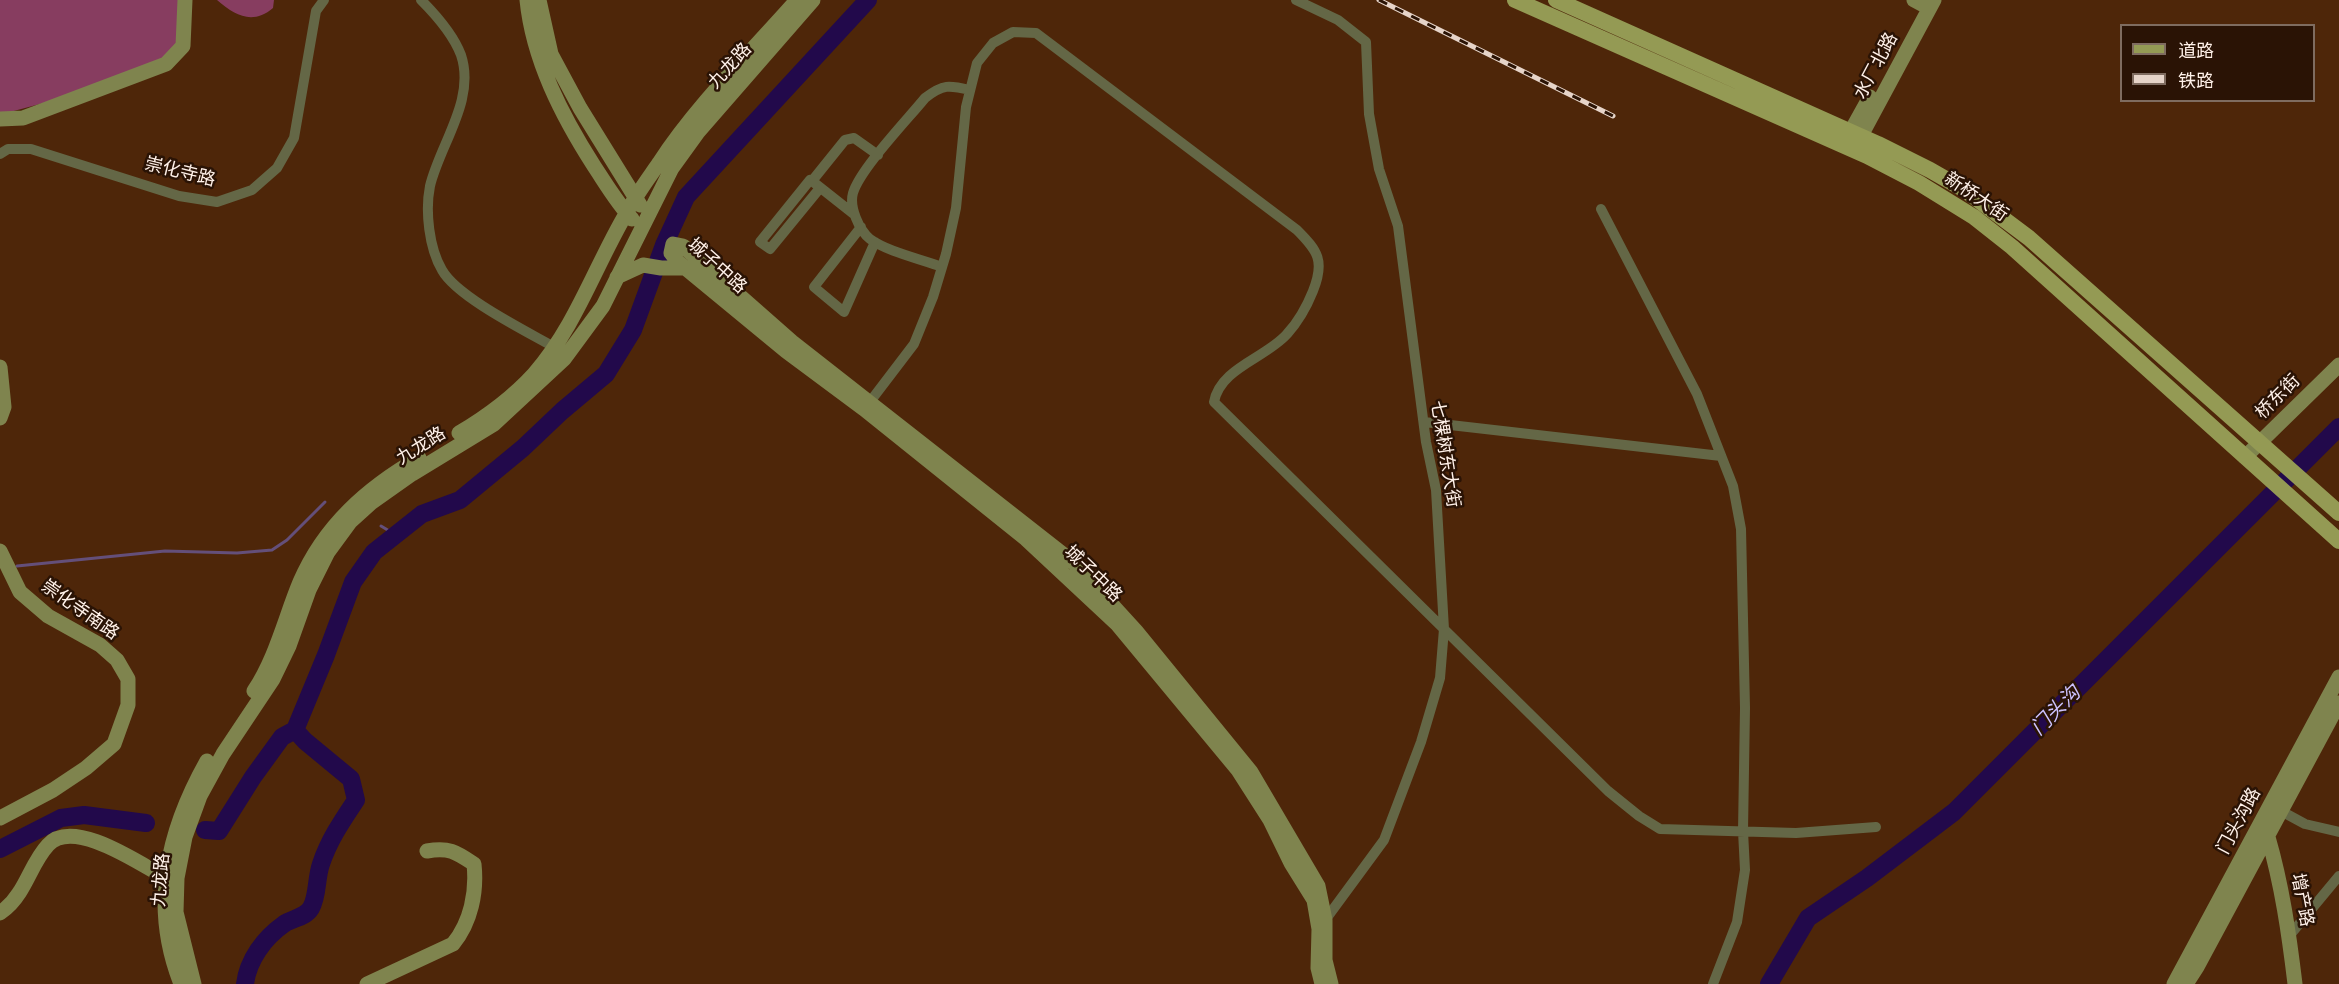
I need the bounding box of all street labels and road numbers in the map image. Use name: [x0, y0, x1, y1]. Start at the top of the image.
street label: 水厂北路: [1850, 29, 1902, 103]
street label: 九龙路: [704, 39, 756, 93]
street label: 崇化寺路: [142, 153, 218, 191]
street label: 新桥大街: [1940, 168, 2012, 226]
street label: 城子中路: [683, 234, 751, 298]
street label: 桥东街: [2251, 370, 2305, 424]
street label: 七棵树东大街: [1426, 399, 1464, 509]
street label: 九龙路: [392, 423, 450, 469]
street label: 城子中路: [1060, 541, 1126, 607]
street label: 崇化寺南路: [37, 575, 123, 645]
street label: 门头沟路: [2213, 784, 2265, 858]
street label: 九龙路: [148, 852, 174, 908]
street label: 增产路: [2286, 871, 2318, 929]

